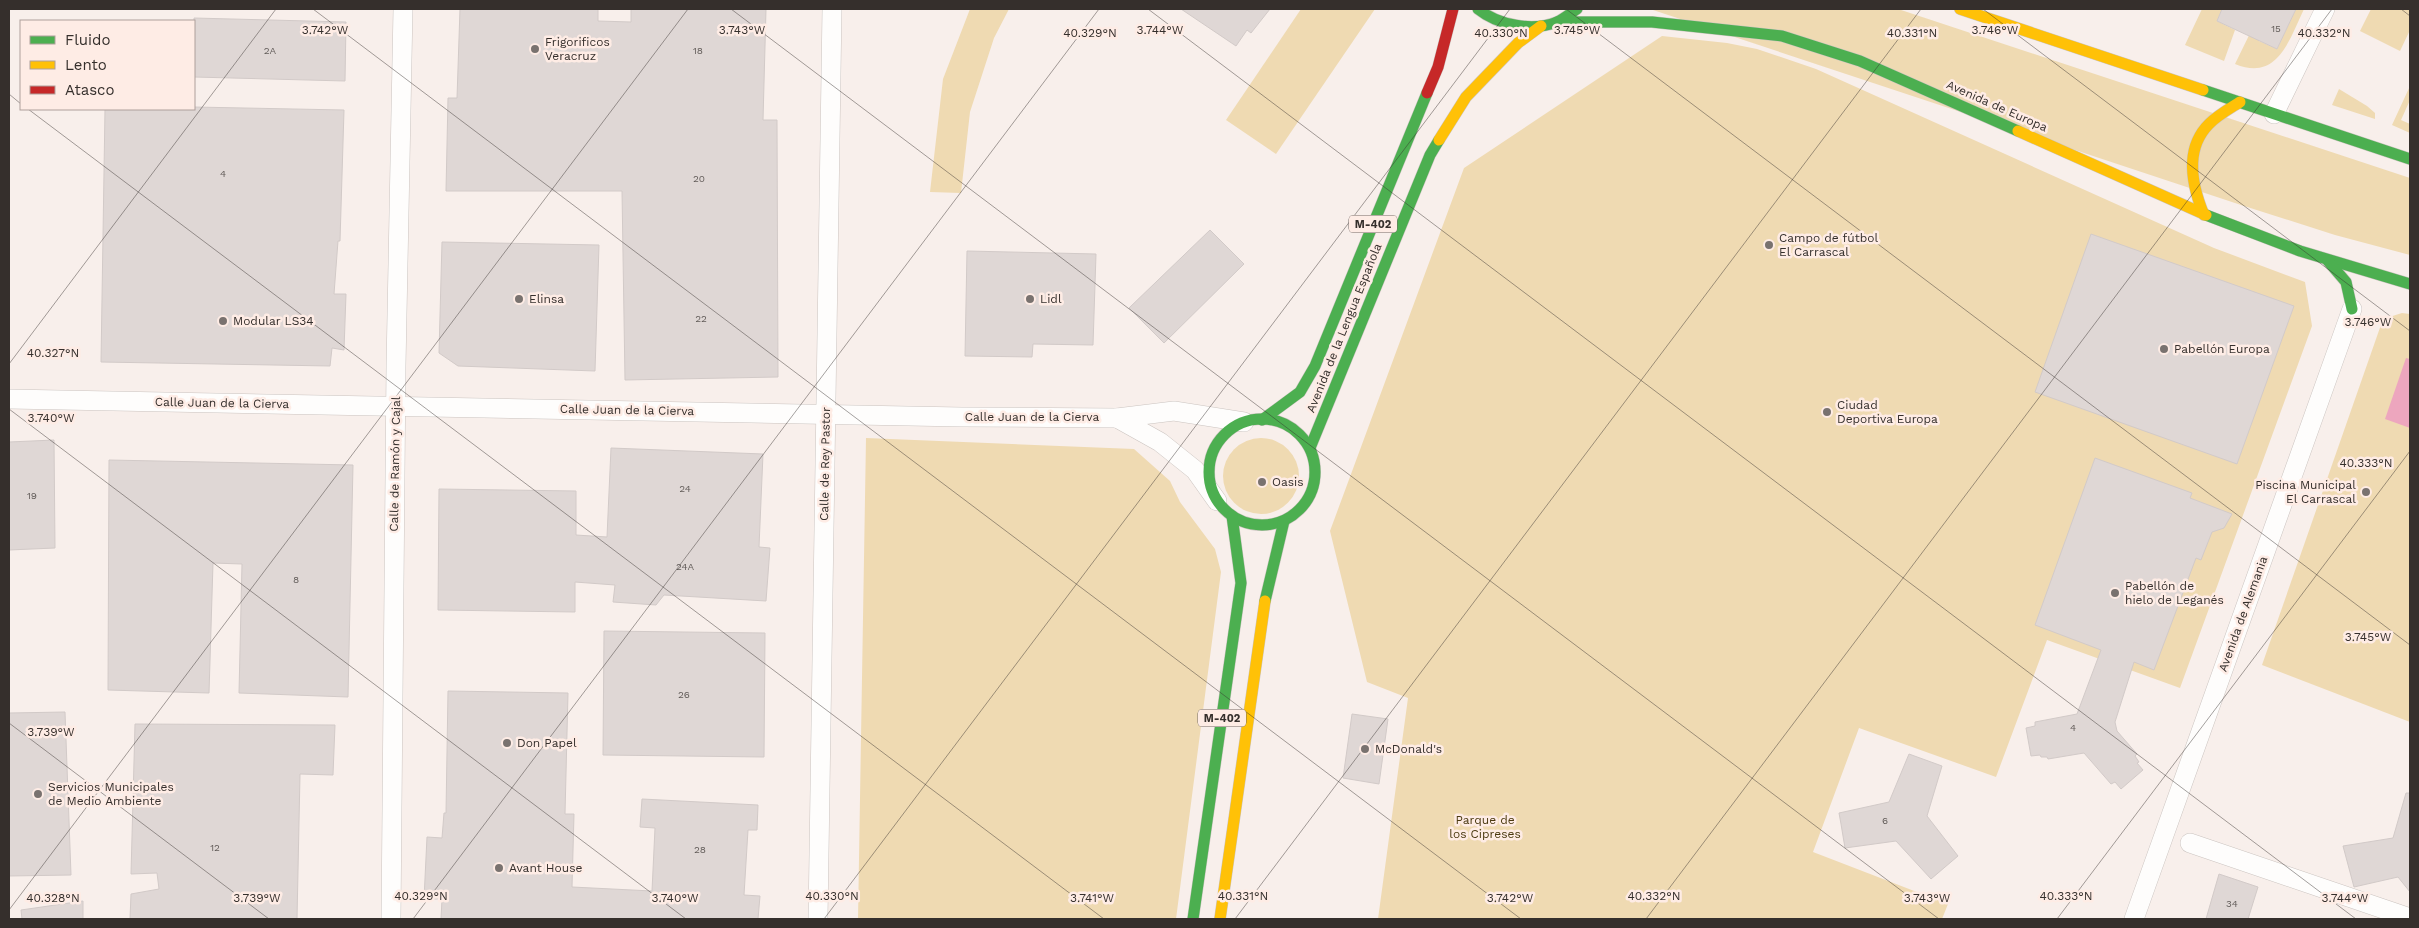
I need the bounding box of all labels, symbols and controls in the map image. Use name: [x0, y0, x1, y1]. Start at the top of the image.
legend: [20, 20, 195, 110]
text: 3.742°W: [302, 23, 349, 37]
text: 3.743°W: [719, 23, 766, 37]
text: 3.744°W: [1137, 23, 1184, 37]
text: 3.745°W: [1554, 23, 1601, 37]
text: 3.746°W: [1972, 23, 2019, 37]
house number: 15: [2271, 23, 2281, 34]
text: 40.329°N: [1063, 26, 1117, 40]
text: 40.330°N: [1474, 26, 1528, 40]
text: 40.331°N: [1887, 26, 1937, 40]
text: 40.332°N: [2297, 26, 2351, 40]
text: Fluido: [65, 31, 110, 49]
place label: Frigorificos Veracruz: [545, 35, 610, 63]
marker: Frigorificos Veracruz: [529, 43, 541, 55]
house number: 2A: [264, 45, 277, 56]
house number: 18: [693, 45, 703, 56]
text: Lento: [65, 56, 107, 74]
street label: Avenida de Europa: [1944, 77, 2050, 135]
text: Atasco: [65, 81, 114, 99]
house number: 4: [220, 168, 226, 179]
house number: 20: [693, 173, 705, 184]
road number: M-402: [1349, 215, 1397, 232]
place label: Campo de fútbol El Carrascal: [1779, 231, 1878, 259]
marker: Campo de fútbol El Carrascal: [1763, 239, 1775, 251]
street label: Avenida de la Lengua Española: [1304, 241, 1385, 415]
place label: Elinsa: [529, 292, 564, 306]
place label: Lidl: [1040, 292, 1062, 306]
marker: Elinsa: [513, 293, 525, 305]
marker: Lidl: [1024, 293, 1036, 305]
house number: 22: [695, 313, 707, 324]
place label: Modular LS34: [233, 314, 314, 328]
marker: Modular LS34: [217, 315, 229, 327]
text: 3.746°W: [2345, 315, 2392, 329]
place label: Pabellón Europa: [2174, 342, 2270, 356]
marker: Pabellón Europa: [2158, 343, 2170, 355]
text: 40.327°N: [27, 346, 79, 360]
street label: Calle Juan de la Cierva: [155, 395, 290, 411]
street label: Calle de Ramón y Cajal: [387, 396, 403, 532]
place label: Ciudad Deportiva Europa: [1837, 398, 1938, 426]
street label: Calle Juan de la Cierva: [560, 402, 695, 418]
marker: Ciudad Deportiva Europa: [1821, 406, 1833, 418]
street label: Calle de Rey Pastor: [817, 407, 833, 521]
street label: Calle Juan de la Cierva: [965, 410, 1099, 424]
text: 3.740°W: [28, 411, 75, 425]
text: 40.333°N: [2339, 456, 2393, 470]
place label: Oasis: [1272, 475, 1304, 489]
marker: Oasis: [1256, 476, 1268, 488]
place label: Piscina Municipal El Carrascal: [2255, 478, 2356, 506]
house number: 24: [679, 483, 691, 494]
marker: Piscina Municipal El Carrascal: [2360, 486, 2372, 498]
house number: 19: [27, 490, 37, 501]
street label: Avenida de Alemania: [2216, 554, 2270, 674]
house number: 24A: [676, 561, 695, 572]
house number: 8: [293, 574, 299, 585]
place label: Pabellón de hielo de Leganés: [2125, 579, 2224, 607]
marker: Pabellón de hielo de Leganés: [2109, 587, 2121, 599]
text: 3.745°W: [2345, 630, 2392, 644]
house number: 26: [678, 689, 690, 700]
road number: M-402: [1198, 710, 1246, 726]
house number: 4: [2070, 722, 2076, 733]
text: 3.739°W: [27, 725, 75, 739]
place label: Don Papel: [517, 736, 577, 750]
marker: Don Papel: [501, 737, 513, 749]
place label: McDonald's: [1375, 742, 1442, 756]
marker: McDonald's: [1359, 743, 1371, 755]
place label: Servicios Municipales de Medio Ambiente: [48, 780, 174, 808]
marker: Servicios Municipales de Medio Ambiente: [32, 788, 44, 800]
park label: Parque de los Cipreses: [1449, 813, 1521, 841]
house number: 6: [1882, 815, 1888, 826]
house number: 12: [210, 842, 220, 853]
house number: 28: [694, 844, 706, 855]
place label: Avant House: [509, 861, 583, 875]
marker: Avant House: [493, 862, 505, 874]
text: 40.329°N: [394, 889, 448, 903]
text: 40.330°N: [805, 889, 859, 903]
text: 40.331°N: [1218, 889, 1268, 903]
text: 40.332°N: [1627, 889, 1681, 903]
text: 40.333°N: [2039, 889, 2093, 903]
text: 40.328°N: [26, 891, 80, 905]
text: 3.739°W: [233, 891, 281, 905]
text: 3.740°W: [652, 891, 699, 905]
text: 3.741°W: [1070, 891, 1114, 905]
text: 3.742°W: [1487, 891, 1534, 905]
text: 3.743°W: [1904, 891, 1951, 905]
text: 3.744°W: [2322, 891, 2369, 905]
house number: 34: [2226, 898, 2238, 909]

